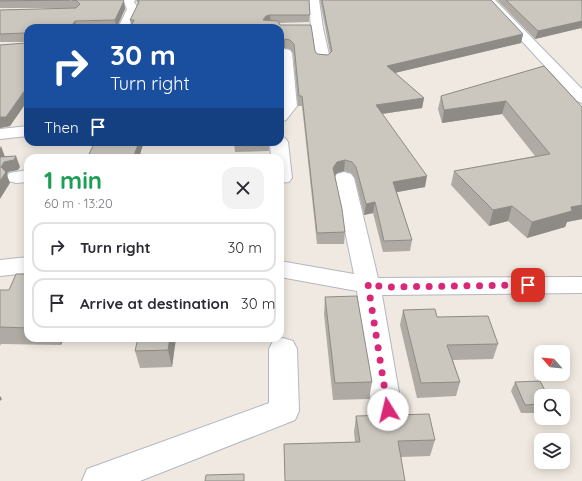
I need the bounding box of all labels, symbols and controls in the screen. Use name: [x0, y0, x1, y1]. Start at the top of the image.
text: 30 m: [110, 37, 176, 72]
icon: right: [44, 40, 96, 92]
text: Turn right: [110, 72, 190, 95]
icon: arrive: [87, 116, 109, 138]
text: Then: [44, 118, 79, 137]
text: 1 min: [44, 165, 102, 195]
button: close: [222, 167, 264, 209]
text: 60 m · 13:20: [44, 195, 113, 211]
icon: right: [46, 236, 68, 258]
text: Turn right: [80, 238, 151, 257]
text: 30 m: [227, 238, 262, 257]
pin: [511, 268, 545, 302]
icon: arrive: [517, 274, 539, 296]
icon: arrive: [46, 292, 68, 314]
text: Arrive at destination: [80, 294, 229, 313]
text: 30 m: [241, 294, 275, 313]
north arrow: [534, 345, 570, 381]
map controls: [534, 345, 570, 469]
position arrow: [367, 389, 409, 431]
button: search: [534, 389, 570, 425]
button: layers: [534, 433, 570, 469]

